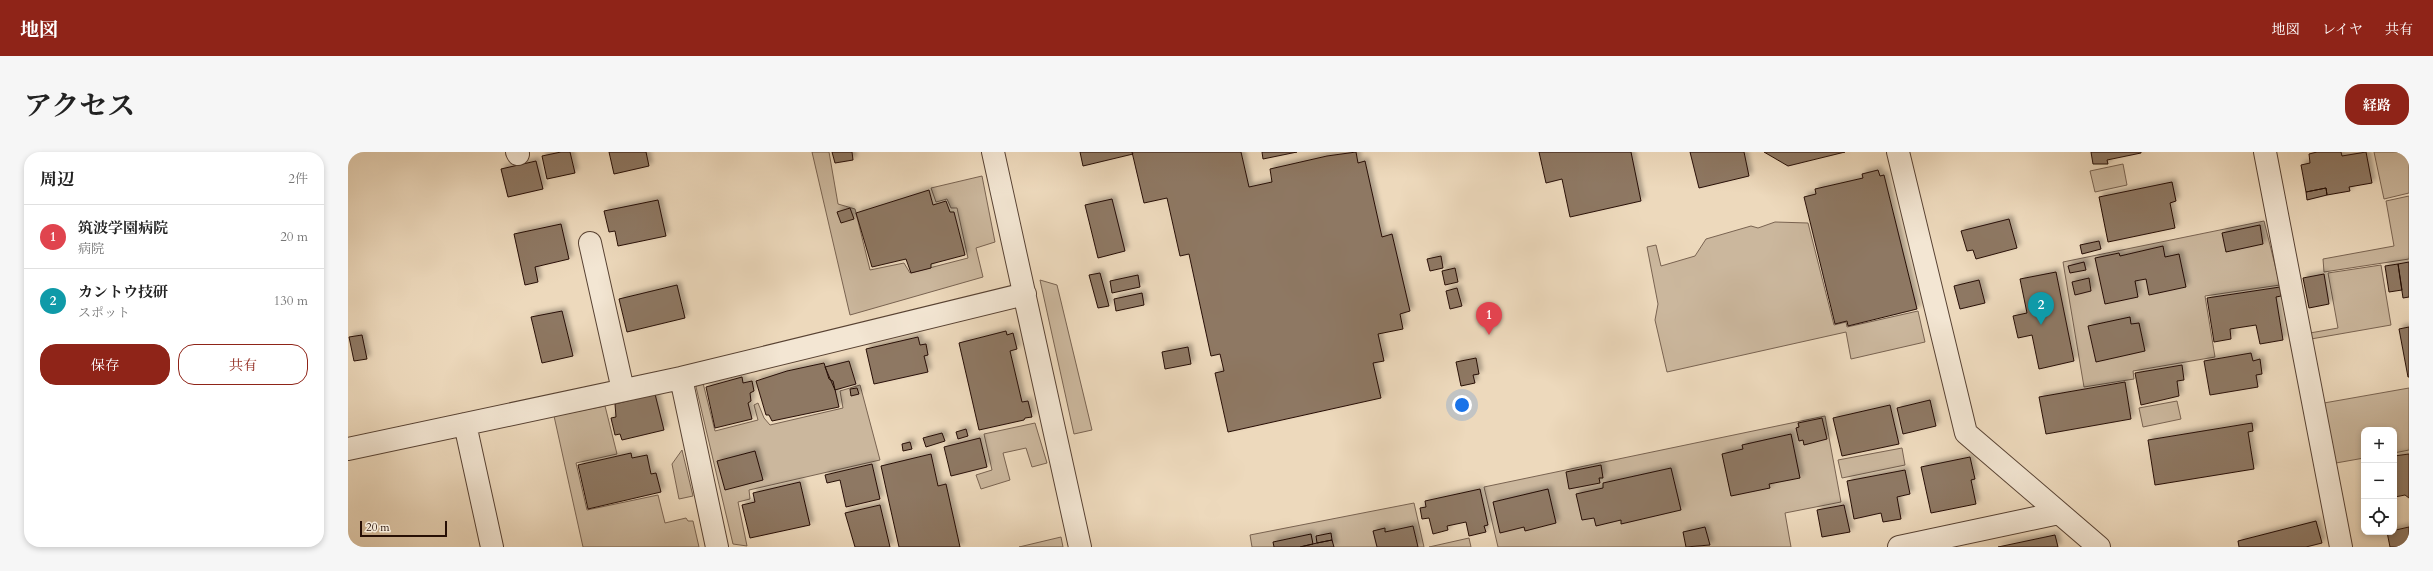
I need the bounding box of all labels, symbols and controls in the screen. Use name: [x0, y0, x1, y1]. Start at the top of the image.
text: 地図: [20, 17, 58, 43]
text: 地図: [2272, 20, 2300, 39]
text: レイヤ: [2322, 20, 2363, 39]
text: 共有: [2385, 20, 2413, 39]
button: 経路: [2345, 84, 2409, 125]
text: アクセス: [24, 87, 135, 125]
text: 周辺: [40, 168, 74, 191]
text: 2件: [288, 170, 308, 188]
text: 筑波学園病院: [78, 218, 168, 238]
text: 1: [50, 228, 56, 246]
text: 20 m: [280, 228, 308, 246]
text: 病院: [78, 240, 104, 258]
text: カントウ技研: [78, 282, 168, 302]
text: 2: [50, 292, 56, 310]
text: 130 m: [274, 292, 308, 310]
pin: 2: [2028, 292, 2054, 325]
pin: 1: [1476, 302, 1502, 335]
text: スポット: [78, 304, 130, 322]
button: 保存: [40, 344, 170, 385]
button: 共有: [178, 344, 308, 385]
your location: [1452, 395, 1472, 415]
map controls: [2361, 427, 2397, 535]
button: +: [2361, 427, 2397, 463]
button: −: [2361, 463, 2397, 499]
button: locate: [2361, 499, 2397, 535]
scale bar: [360, 519, 447, 538]
text: 20 m: [366, 520, 390, 535]

